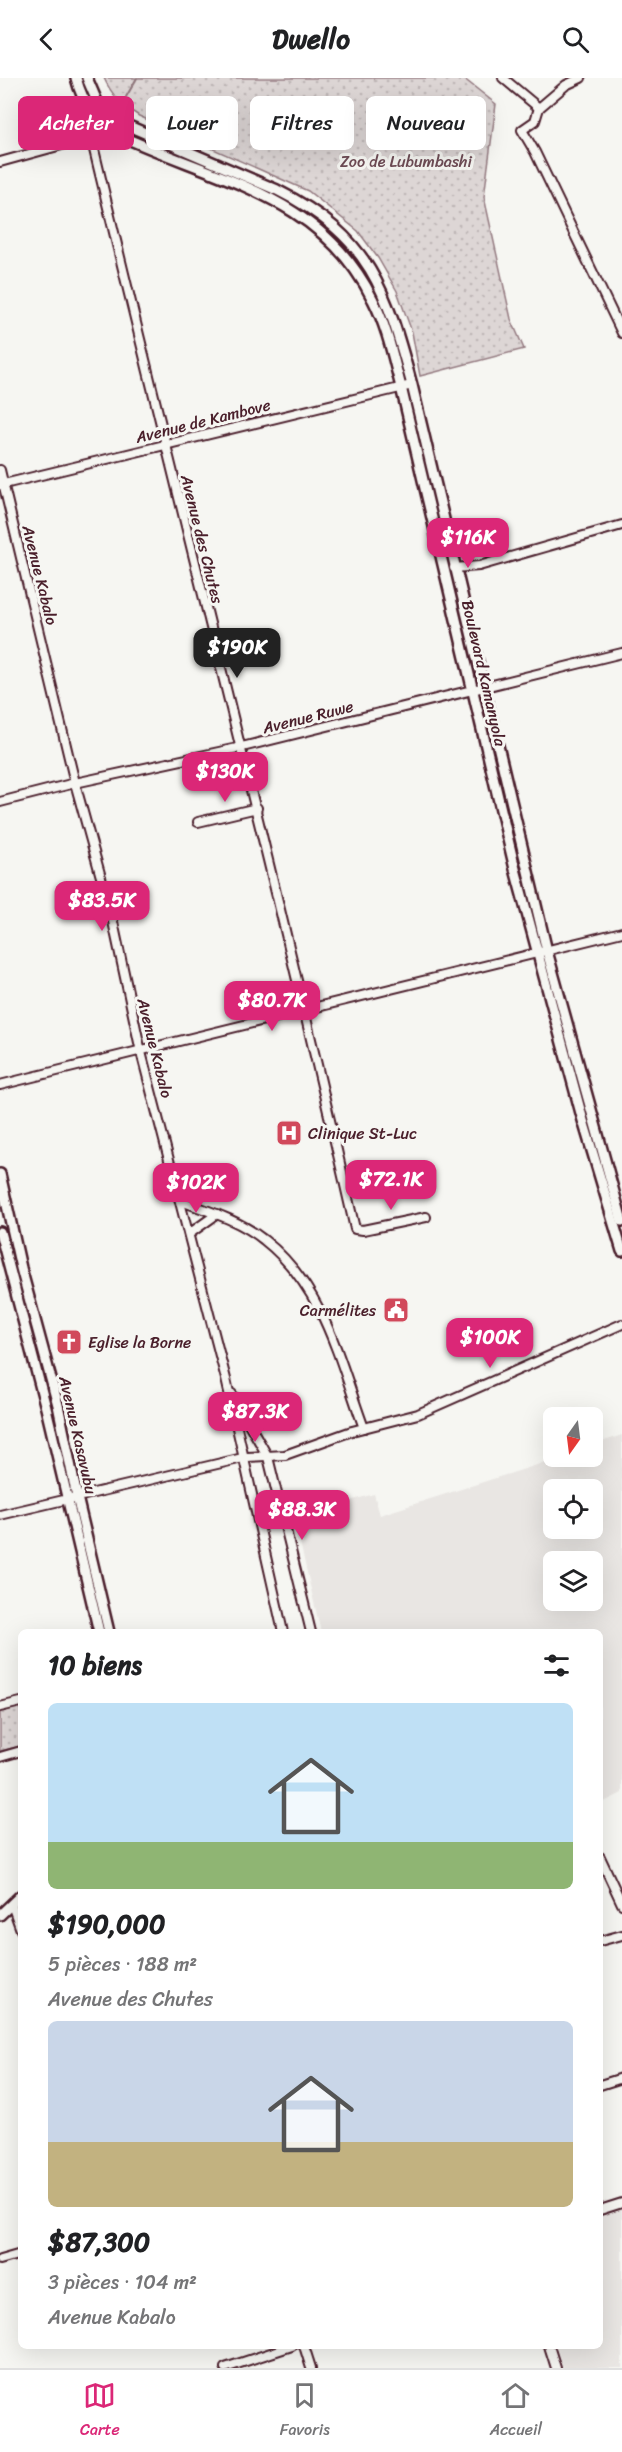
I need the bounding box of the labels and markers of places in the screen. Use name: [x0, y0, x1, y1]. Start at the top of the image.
pin: $116K: [426, 518, 510, 569]
pin: $190K: [195, 628, 279, 679]
pin: $130K: [183, 752, 267, 803]
pin: $83.5K: [53, 881, 151, 932]
pin: $80.7K: [223, 981, 321, 1032]
hospital icon: Clinique St-Luc: [274, 1118, 304, 1148]
place label: Clinique St-Luc: [308, 1119, 417, 1148]
pin: $72.1K: [342, 1160, 440, 1211]
pin: $102K: [154, 1163, 238, 1214]
public building icon: Carmélites: [381, 1295, 411, 1325]
place label: Carmélites: [300, 1296, 377, 1325]
pin: $100K: [448, 1318, 532, 1369]
church icon: Eglise la Borne: [54, 1327, 84, 1357]
place label: Eglise la Borne: [88, 1328, 191, 1357]
pin: $87.3K: [206, 1392, 304, 1443]
pin: $88.3K: [253, 1490, 351, 1541]

